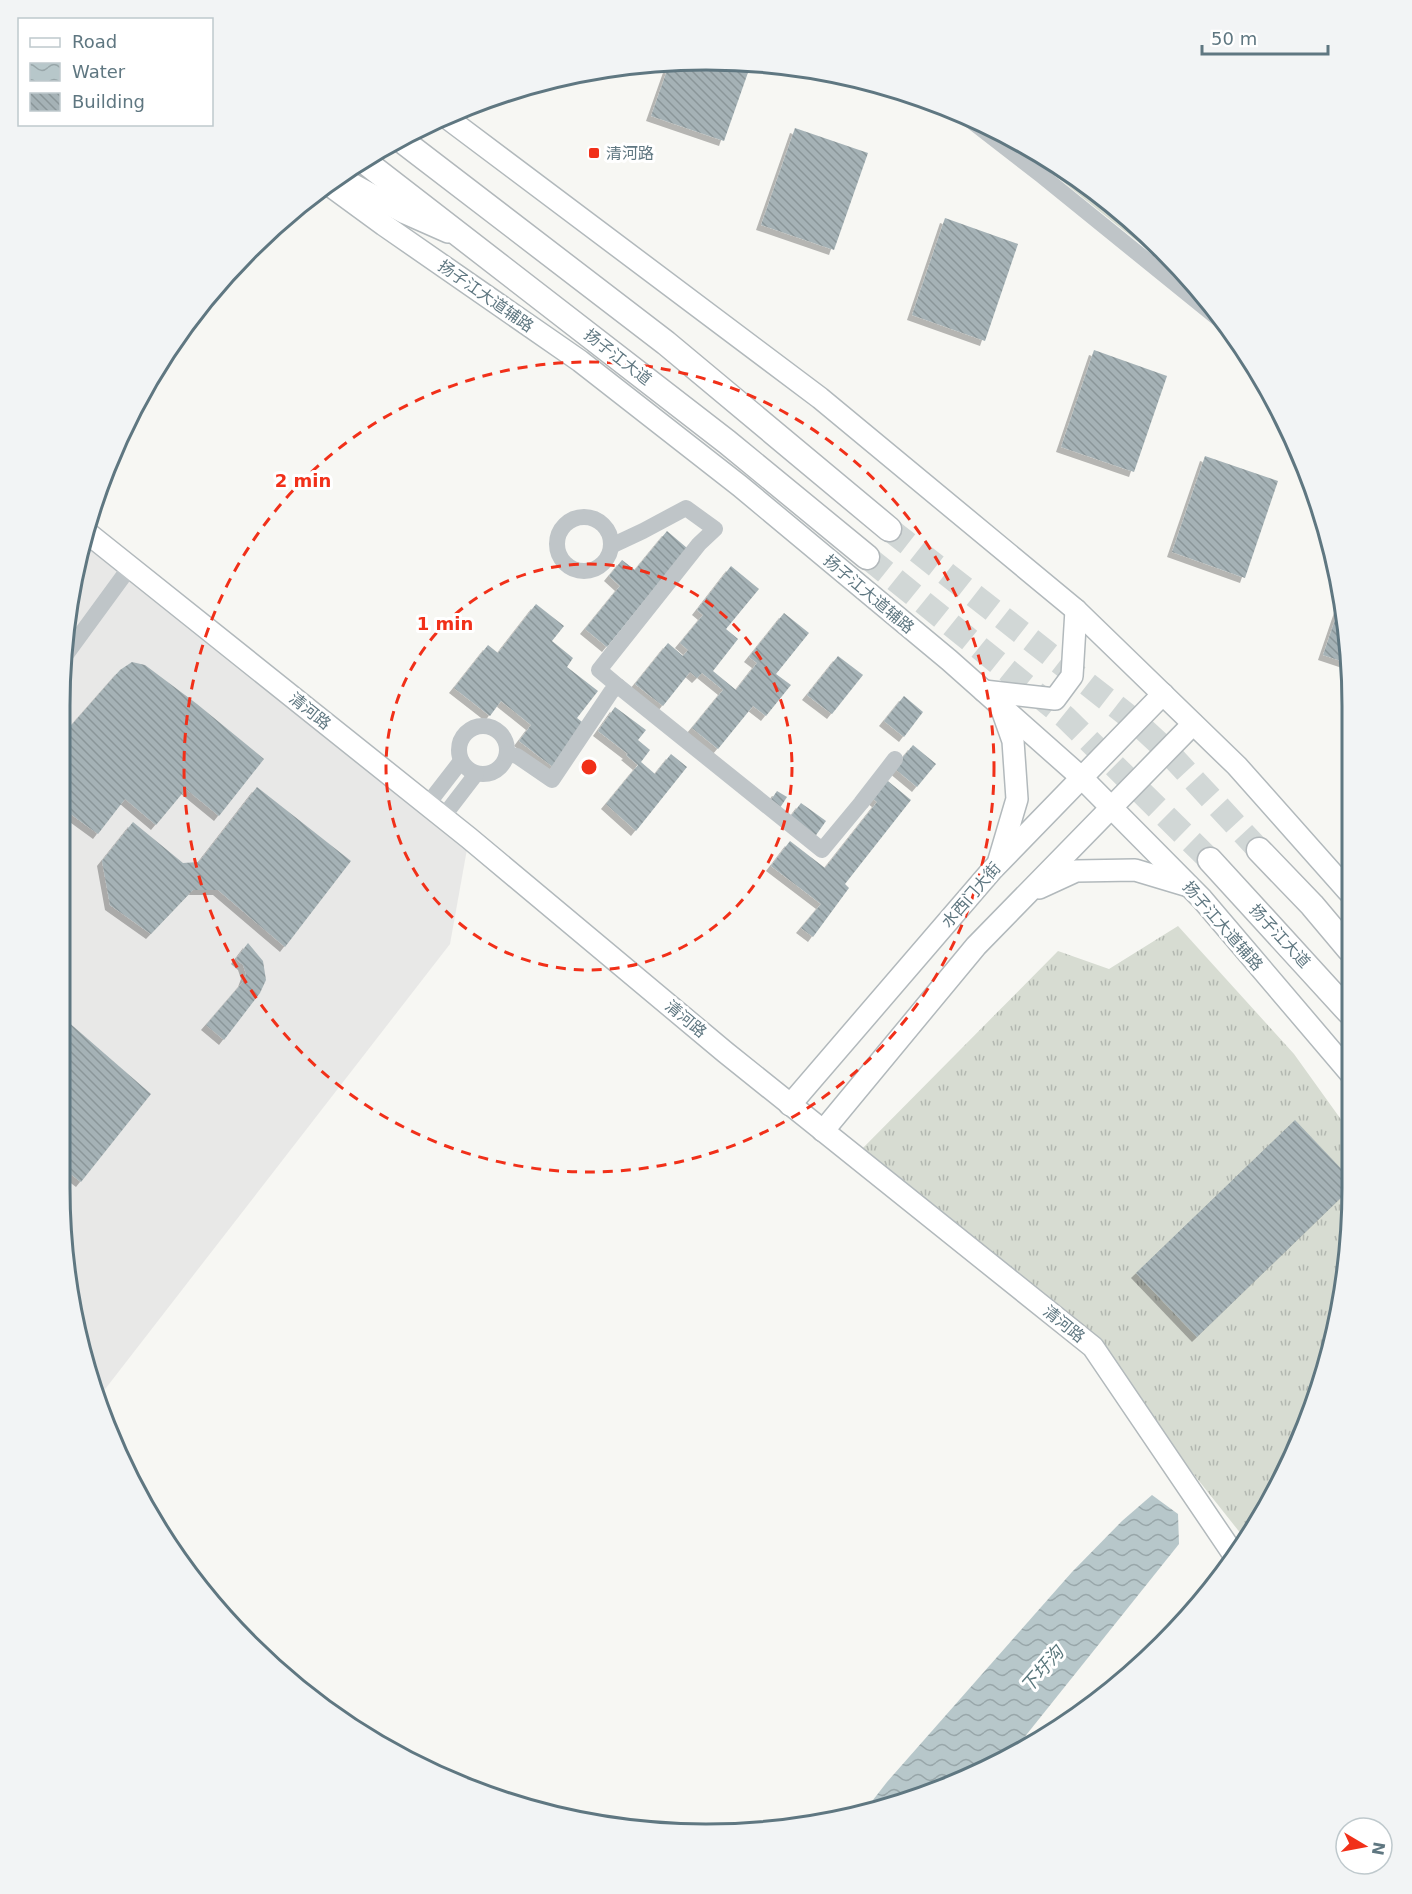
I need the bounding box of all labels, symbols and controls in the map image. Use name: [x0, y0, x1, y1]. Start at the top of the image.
legend: [18, 18, 213, 126]
scale bar: [1202, 18, 1328, 56]
text: 50 m: [1211, 28, 1257, 49]
text: Road: [72, 31, 117, 52]
text: Water: [72, 61, 126, 82]
text: Building: [72, 91, 145, 112]
place label: 清河路: [606, 144, 654, 163]
marker: 清河路: [587, 146, 601, 160]
street label: 扬子江大道辅路: [435, 256, 537, 336]
street label: 扬子江大道: [581, 325, 655, 389]
text: 2 min: [275, 470, 331, 491]
street label: 扬子江大道辅路: [820, 551, 918, 637]
text: 1 min: [417, 613, 473, 634]
street label: 清河路: [285, 689, 335, 733]
centre of rings: [579, 757, 599, 777]
street label: 水西门大街: [938, 859, 1004, 931]
street label: 扬子江大道辅路: [1179, 877, 1267, 975]
street label: 扬子江大道: [1246, 900, 1314, 972]
street label: 清河路: [662, 996, 710, 1042]
street label: 清河路: [1039, 1302, 1089, 1346]
water label: 下圩沟: [1016, 1640, 1069, 1696]
north arrow: [1334, 1816, 1394, 1876]
text: N: [1368, 1840, 1389, 1857]

